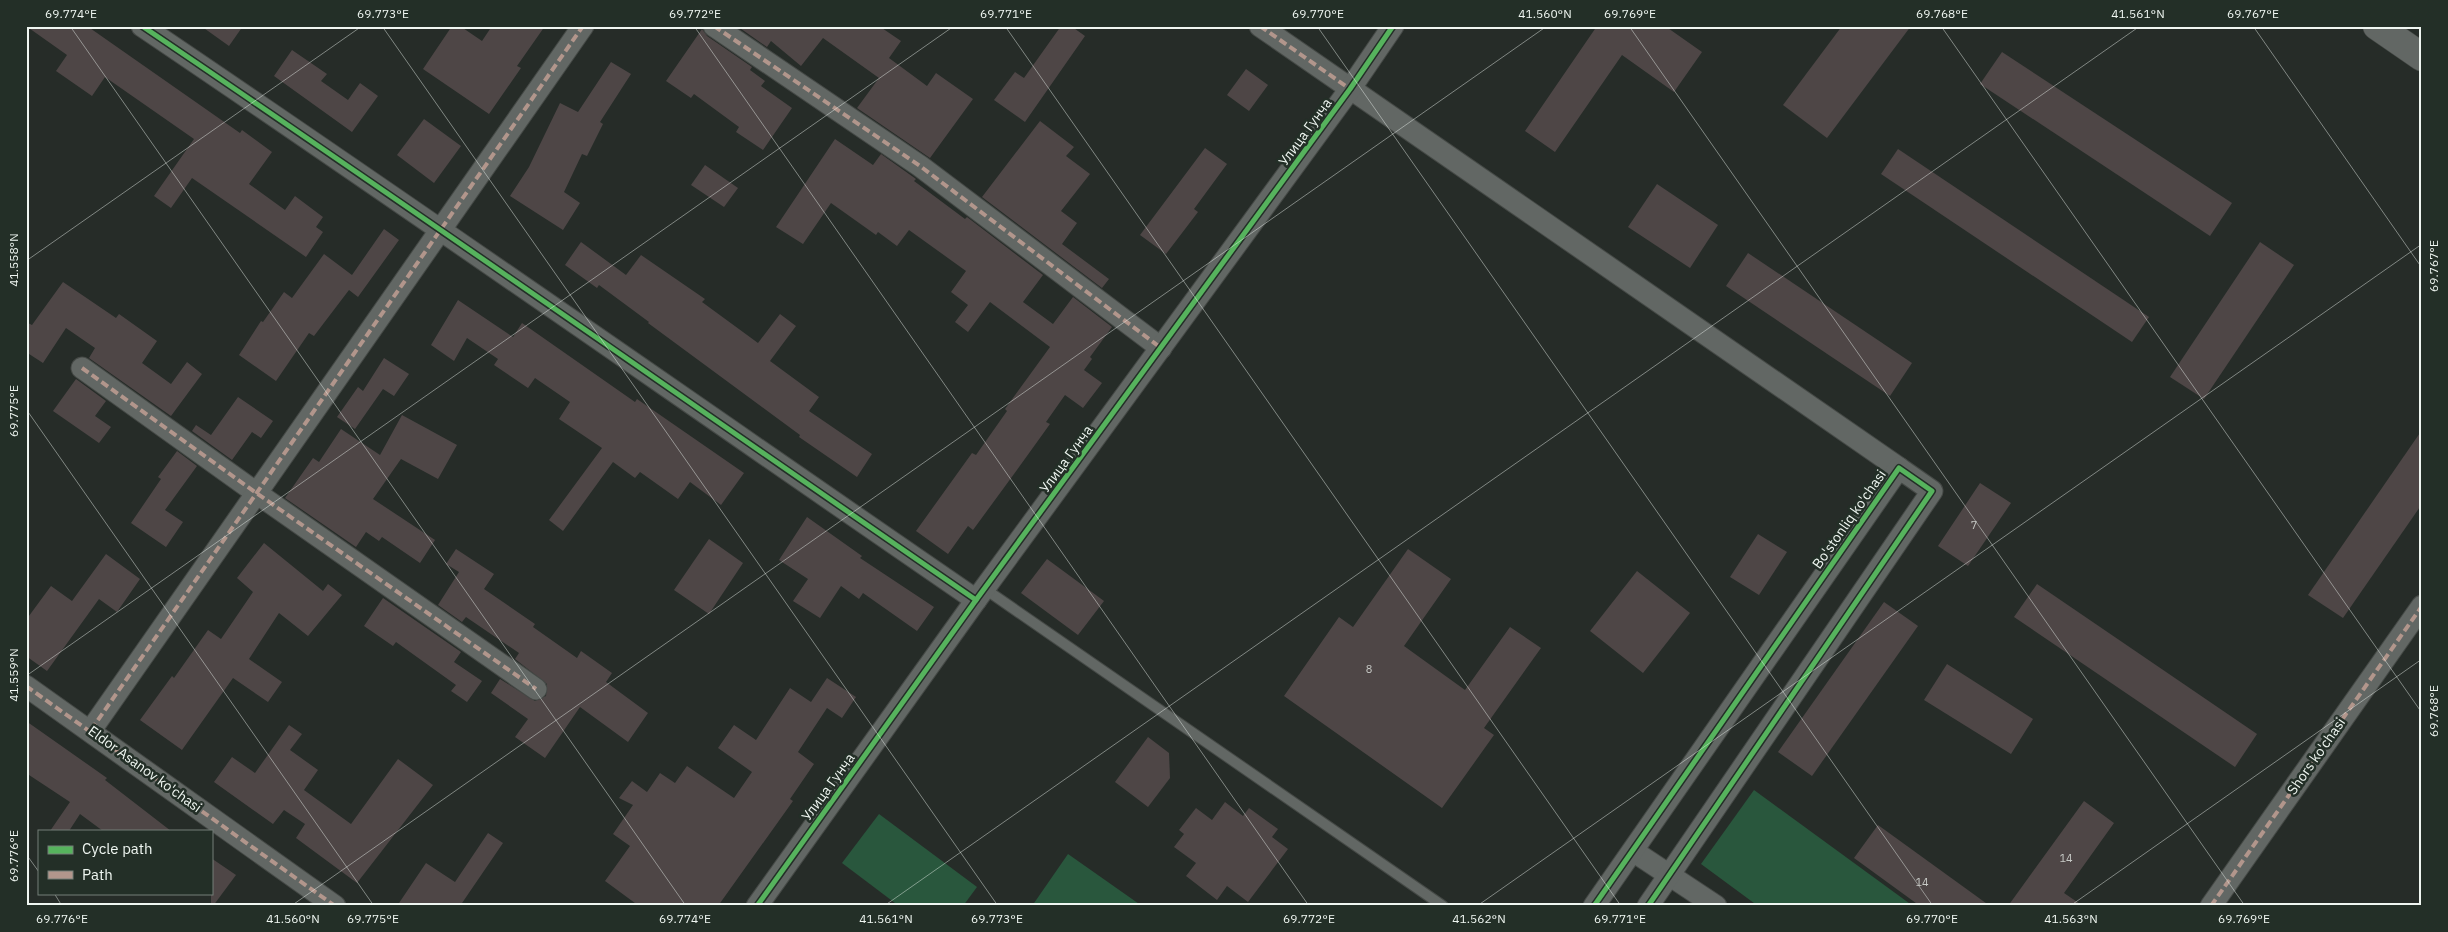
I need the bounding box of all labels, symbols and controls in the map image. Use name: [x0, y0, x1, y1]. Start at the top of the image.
text: 69.774°E: [45, 6, 97, 21]
text: 69.773°E: [357, 6, 409, 21]
text: 69.772°E: [669, 6, 721, 21]
text: 69.771°E: [980, 6, 1032, 21]
text: 69.770°E: [1292, 6, 1344, 21]
text: 41.560°N: [1518, 6, 1572, 21]
text: 69.769°E: [1604, 6, 1656, 21]
text: 69.768°E: [1916, 6, 1968, 21]
text: 41.561°N: [2111, 6, 2165, 21]
text: 69.767°E: [2227, 6, 2279, 21]
street label: Улица Гунча: [1274, 94, 1336, 169]
text: 41.558°N: [6, 233, 21, 287]
text: 69.767°E: [2426, 240, 2441, 292]
text: 69.775°E: [6, 385, 21, 437]
street label: Улица Гунча: [1035, 421, 1097, 496]
street label: Bo'stonliq ko'chasi: [1808, 466, 1890, 572]
house number: 7: [1971, 518, 1977, 532]
text: 41.559°N: [6, 648, 21, 702]
house number: 8: [1366, 662, 1372, 676]
text: 69.768°E: [2426, 685, 2441, 737]
street label: Shors ko'chasi: [2283, 714, 2349, 798]
street label: Eldor Asanov ko'chasi: [85, 722, 205, 816]
street label: Улица Гунча: [797, 749, 859, 824]
text: 69.776°E: [6, 830, 21, 882]
legend: [38, 830, 212, 894]
text: Cycle path: [82, 839, 153, 858]
house number: 14: [2059, 851, 2073, 865]
text: Path: [82, 865, 113, 884]
house number: 14: [1915, 875, 1929, 889]
text: 69.776°E: [36, 911, 88, 926]
text: 41.560°N: [266, 911, 320, 926]
text: 69.775°E: [347, 911, 399, 926]
text: 69.774°E: [659, 911, 711, 926]
text: 41.561°N: [859, 911, 913, 926]
text: 69.773°E: [971, 911, 1023, 926]
text: 69.772°E: [1283, 911, 1335, 926]
text: 41.562°N: [1452, 911, 1506, 926]
text: 69.771°E: [1594, 911, 1646, 926]
text: 69.770°E: [1906, 911, 1958, 926]
text: 41.563°N: [2044, 911, 2098, 926]
text: 69.769°E: [2218, 911, 2270, 926]

